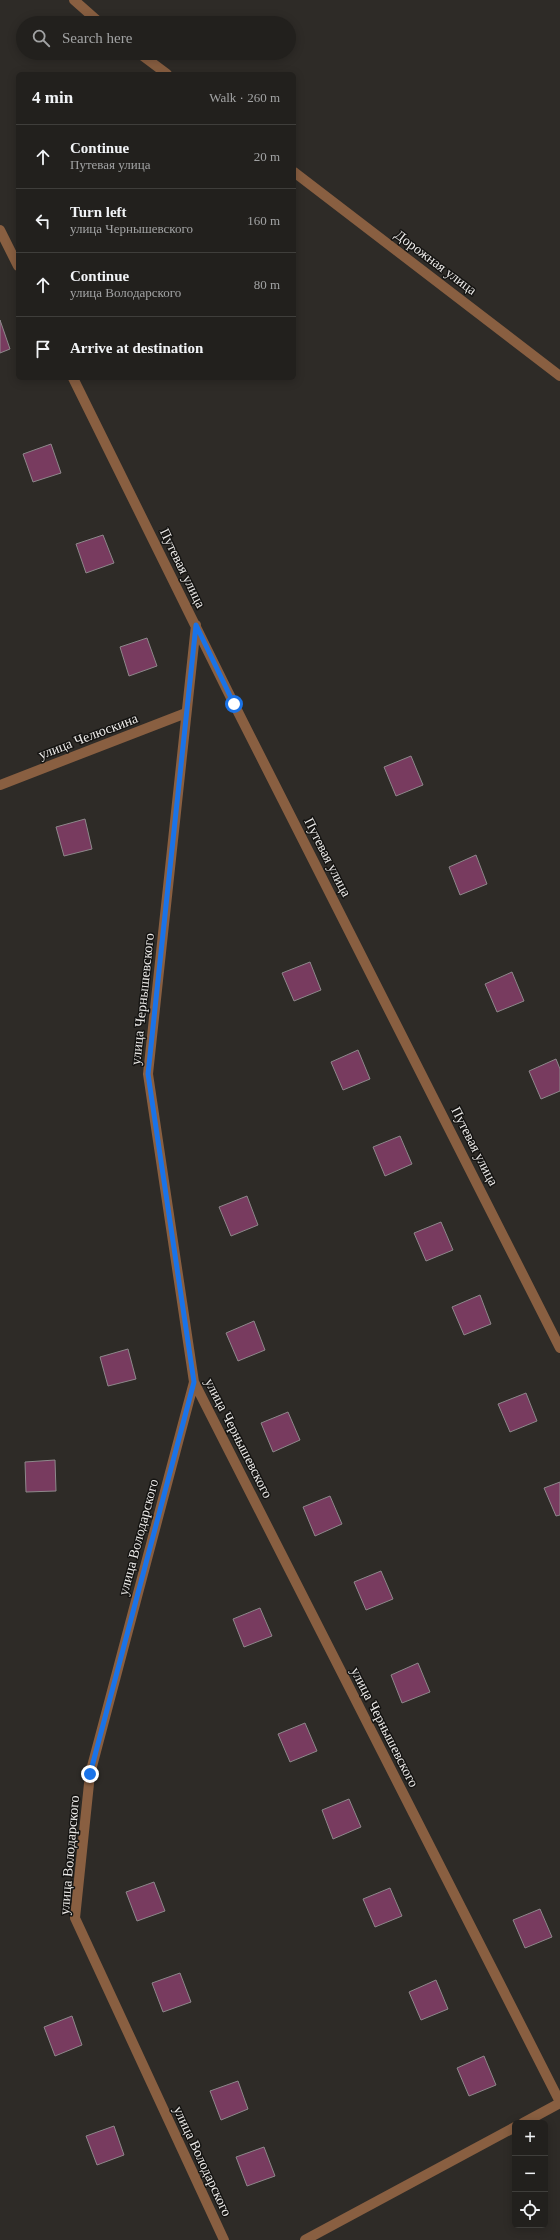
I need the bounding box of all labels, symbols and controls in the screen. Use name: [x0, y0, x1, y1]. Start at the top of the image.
search box: [16, 16, 296, 60]
icon: search: [30, 27, 52, 49]
text: Search here: [62, 30, 132, 46]
text: 4 min: [32, 88, 73, 107]
text: Walk · 260 m: [209, 90, 280, 105]
text: Continue: [70, 140, 129, 156]
icon: ahead: [32, 146, 54, 168]
text: 20 m: [254, 149, 280, 164]
text: Путевая улица: [70, 157, 150, 172]
text: Turn left: [70, 204, 127, 220]
icon: left: [32, 210, 54, 232]
text: 160 m: [247, 213, 280, 228]
text: улица Чернышевского: [70, 221, 193, 236]
street label: Дорожная улица: [392, 227, 480, 298]
text: Continue: [70, 268, 129, 284]
icon: ahead: [32, 274, 54, 296]
text: 80 m: [254, 277, 280, 292]
text: улица Володарского: [70, 285, 181, 300]
icon: arrive: [32, 338, 54, 360]
text: Arrive at destination: [70, 340, 203, 356]
street label: Путевая улица: [157, 526, 209, 611]
route start: [225, 695, 243, 713]
street label: улица Челюскина: [36, 710, 141, 762]
street label: Путевая улица: [301, 815, 354, 900]
street label: улица Чернышевского: [128, 932, 157, 1066]
street label: Путевая улица: [448, 1104, 501, 1189]
street label: улица Чернышевского: [202, 1376, 275, 1501]
street label: улица Володарского: [116, 1477, 161, 1597]
street label: улица Чернышевского: [348, 1665, 421, 1790]
route end: [81, 1765, 99, 1783]
street label: улица Володарского: [57, 1795, 82, 1915]
street label: улица Володарского: [170, 2104, 235, 2219]
map controls: [512, 2120, 548, 2228]
button: +: [512, 2120, 548, 2156]
button: −: [512, 2156, 548, 2192]
button: locate: [512, 2192, 548, 2228]

